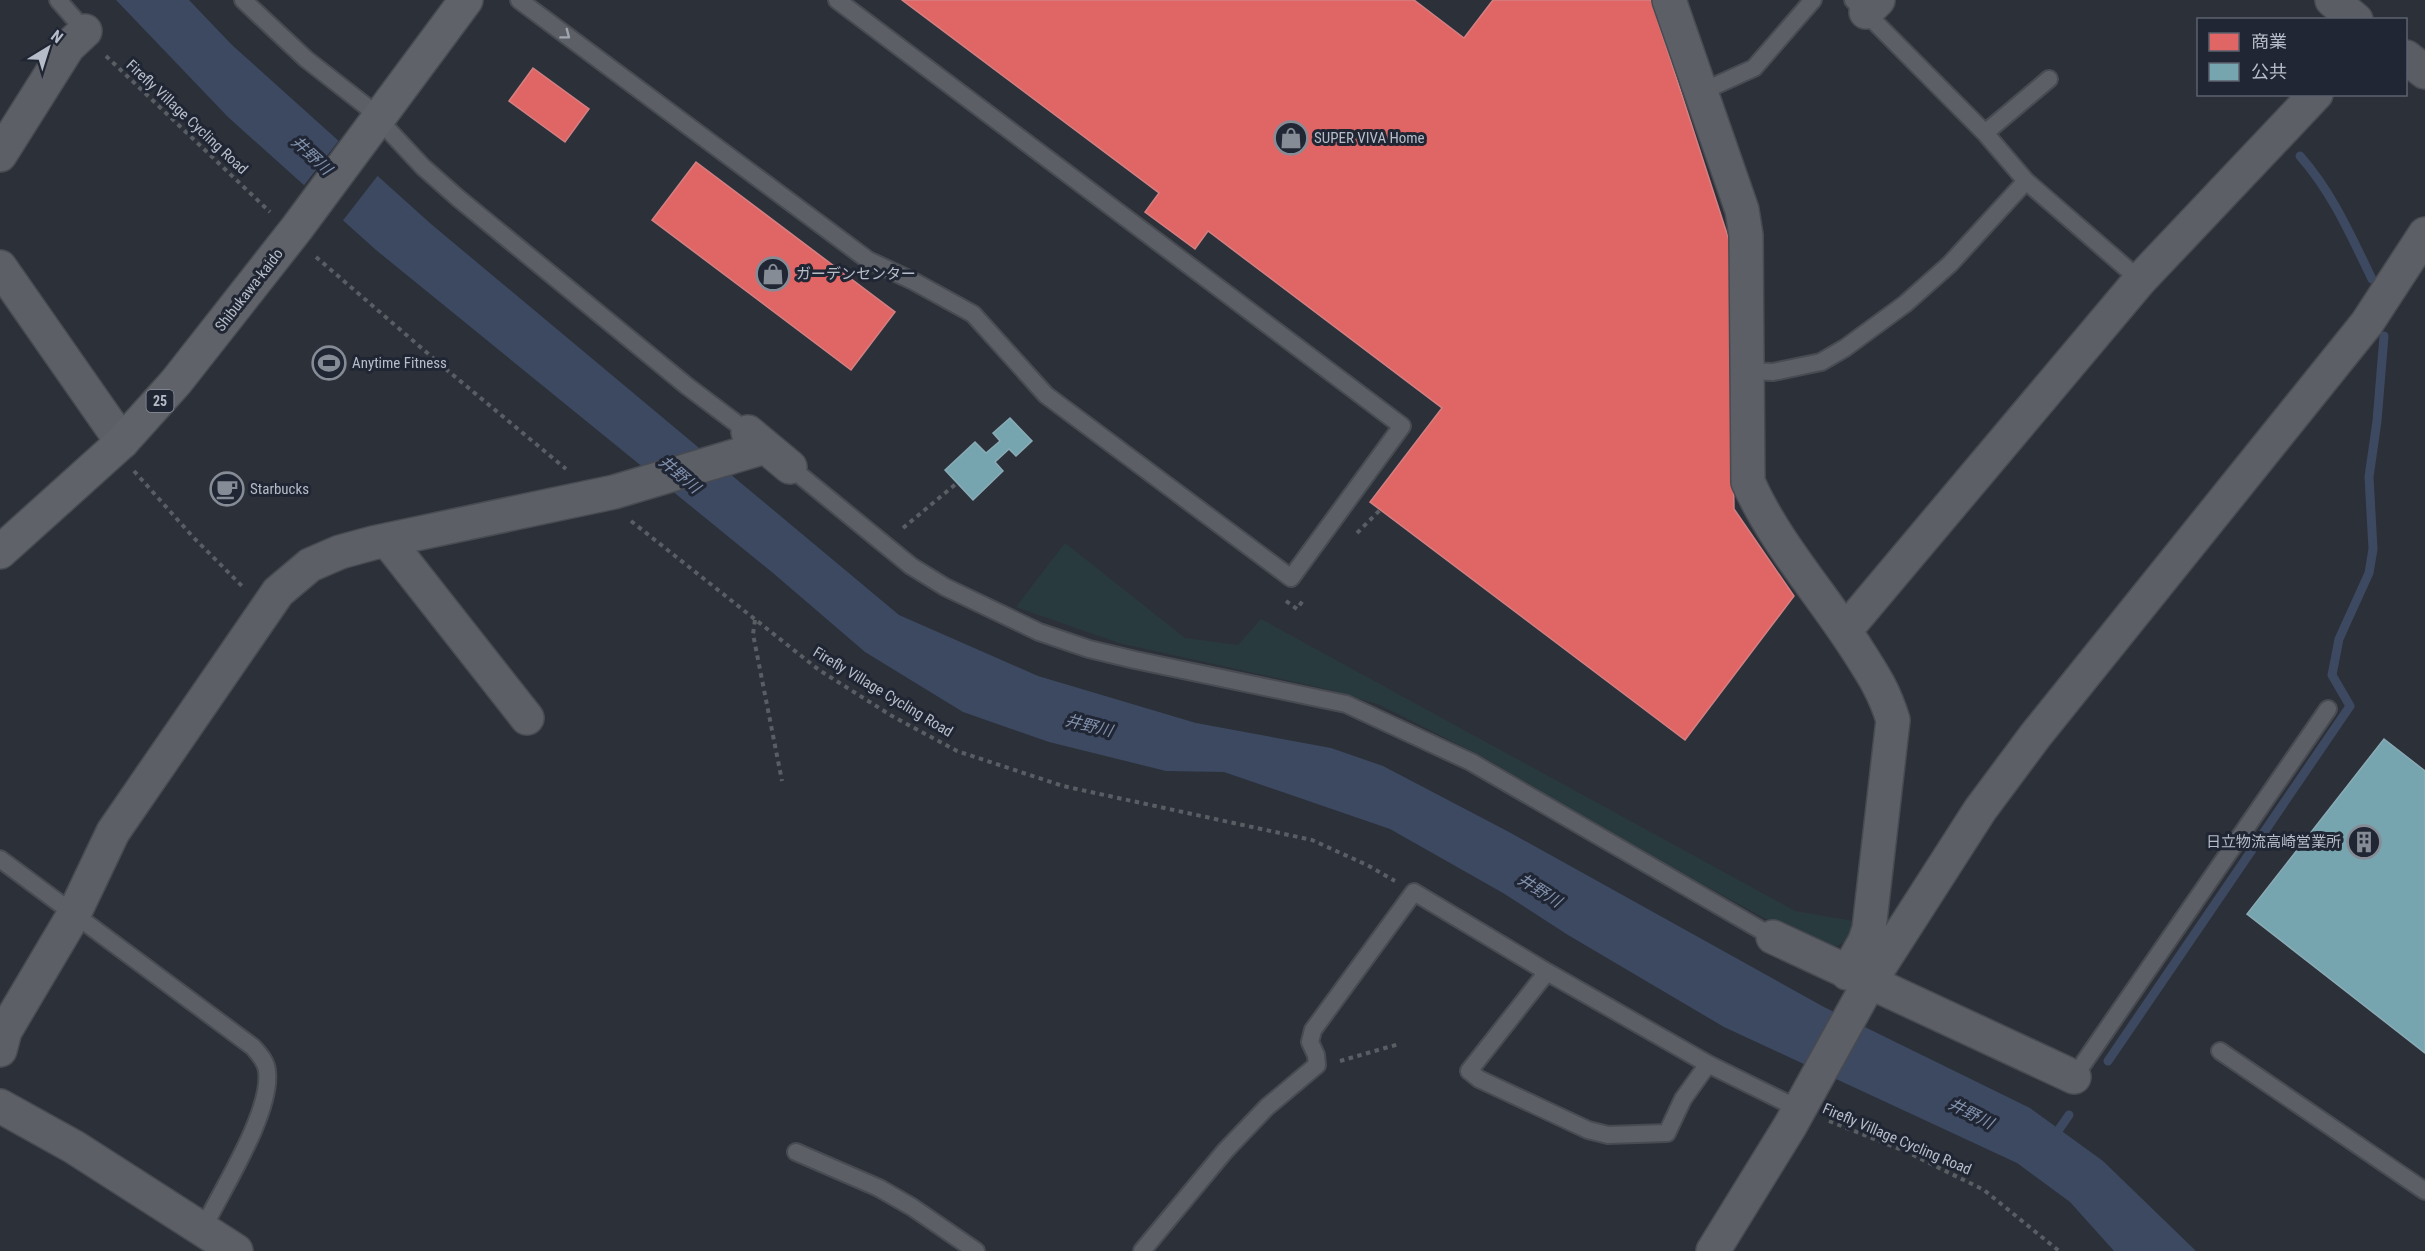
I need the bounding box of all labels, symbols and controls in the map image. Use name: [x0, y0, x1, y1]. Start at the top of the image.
north arrow: [18, 18, 78, 78]
legend: [2197, 18, 2407, 96]
text: N: [47, 26, 67, 47]
one-way arrow: [560, 27, 571, 38]
text: 商業: [2251, 31, 2287, 52]
street label: Firefly Village Cycling Road: [122, 56, 252, 178]
text: 公共: [2251, 61, 2287, 82]
shop icon: SUPER VIVA Home: [1273, 120, 1309, 156]
place label: SUPER VIVA Home: [1314, 129, 1425, 147]
water label: 井野川: [288, 132, 337, 180]
street label: Shibukawa-kaido: [211, 245, 287, 335]
shop icon: ガーデンセンター: [755, 256, 791, 292]
place label: ガーデンセンター: [796, 265, 916, 283]
sports icon: Anytime Fitness: [311, 345, 347, 381]
place label: Anytime Fitness: [352, 354, 447, 372]
road number: 25: [146, 390, 174, 412]
water label: 井野川: [655, 452, 706, 498]
cafe icon: Starbucks: [209, 471, 245, 507]
place label: Starbucks: [250, 480, 309, 498]
street label: Firefly Village Cycling Road: [810, 643, 956, 741]
water label: 井野川: [1063, 710, 1116, 741]
building icon: 日立物流高崎営業所: [2346, 824, 2382, 860]
place label: 日立物流高崎営業所: [2206, 833, 2341, 851]
water label: 井野川: [1514, 870, 1567, 912]
water label: 井野川: [1945, 1094, 1998, 1134]
street label: Firefly Village Cycling Road: [1820, 1099, 1974, 1179]

